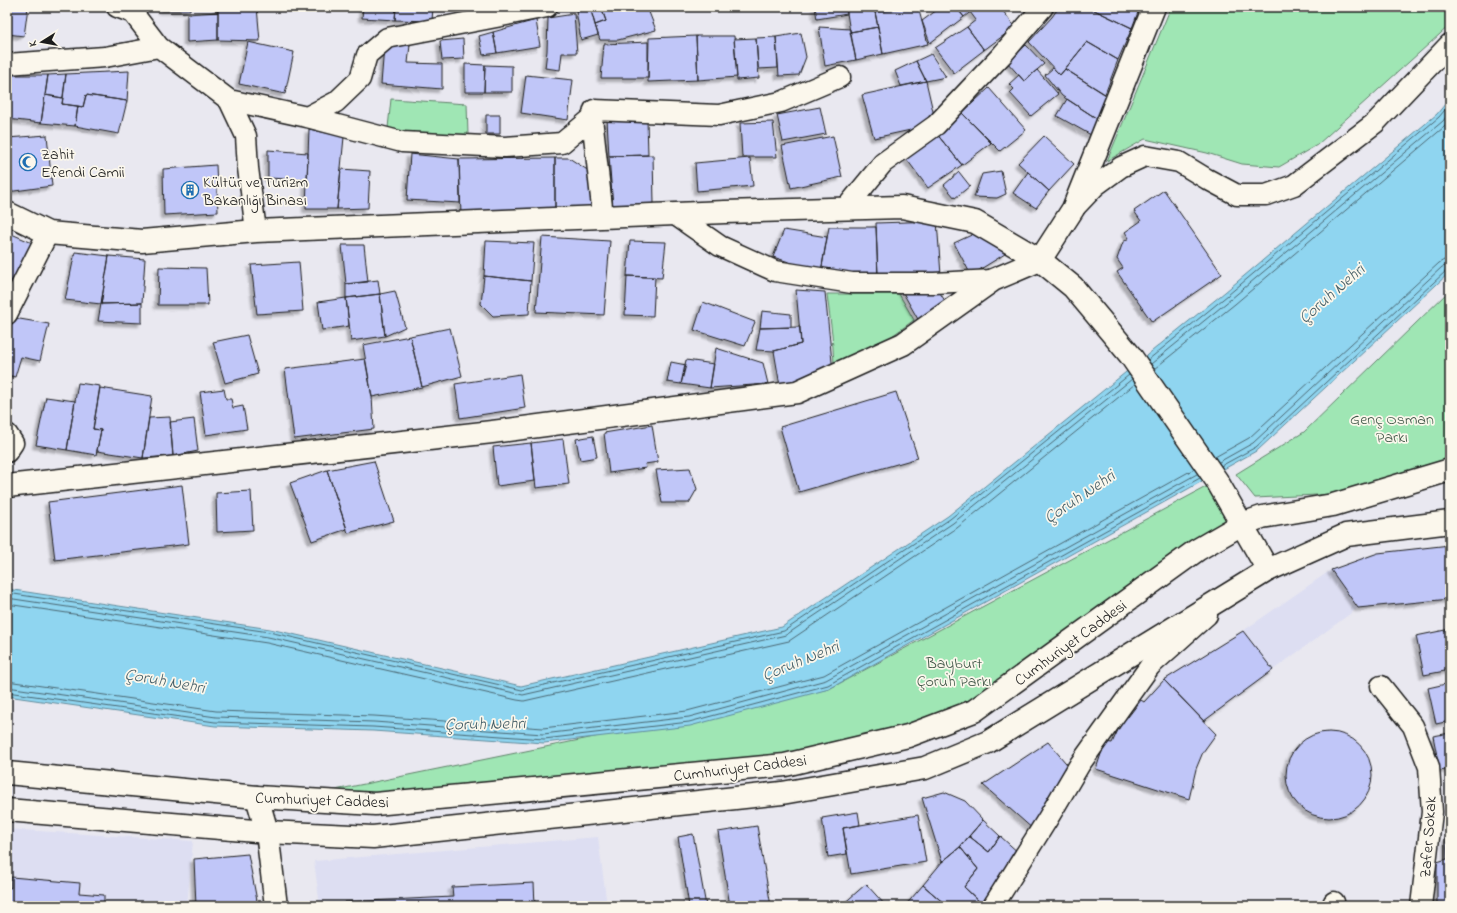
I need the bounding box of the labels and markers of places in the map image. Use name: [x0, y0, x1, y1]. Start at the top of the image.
place label: Zahit Efendi Camii: [41, 143, 125, 185]
mosque icon: Zahit Efendi Camii: [18, 152, 38, 172]
place label: Kültür ve Turizm Bakanlığı Binası: [202, 171, 308, 213]
building icon: Kültür ve Turizm Bakanlığı Binası: [180, 180, 200, 200]

